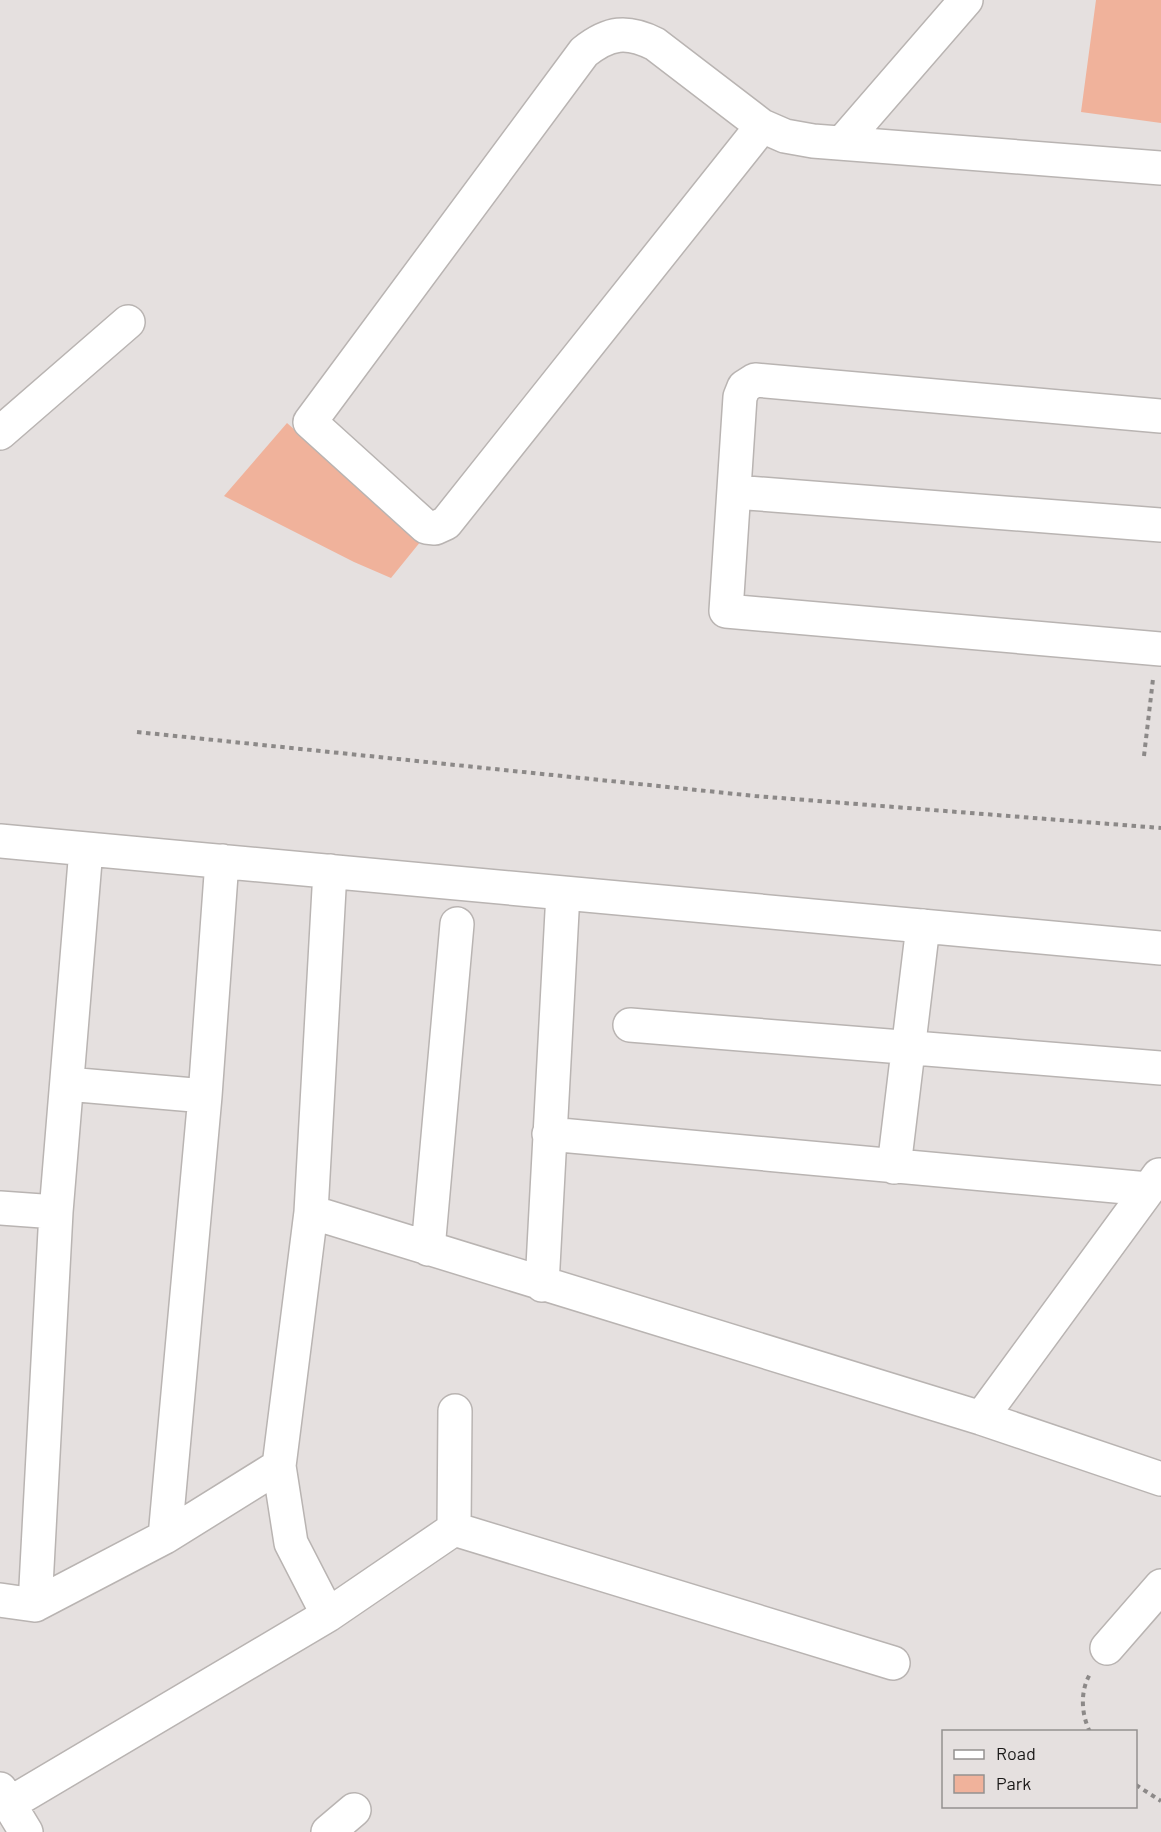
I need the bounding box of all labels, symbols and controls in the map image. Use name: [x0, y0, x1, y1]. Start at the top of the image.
legend: [942, 1730, 1137, 1808]
text: Road: [996, 1742, 1036, 1764]
text: Park: [996, 1772, 1031, 1794]

